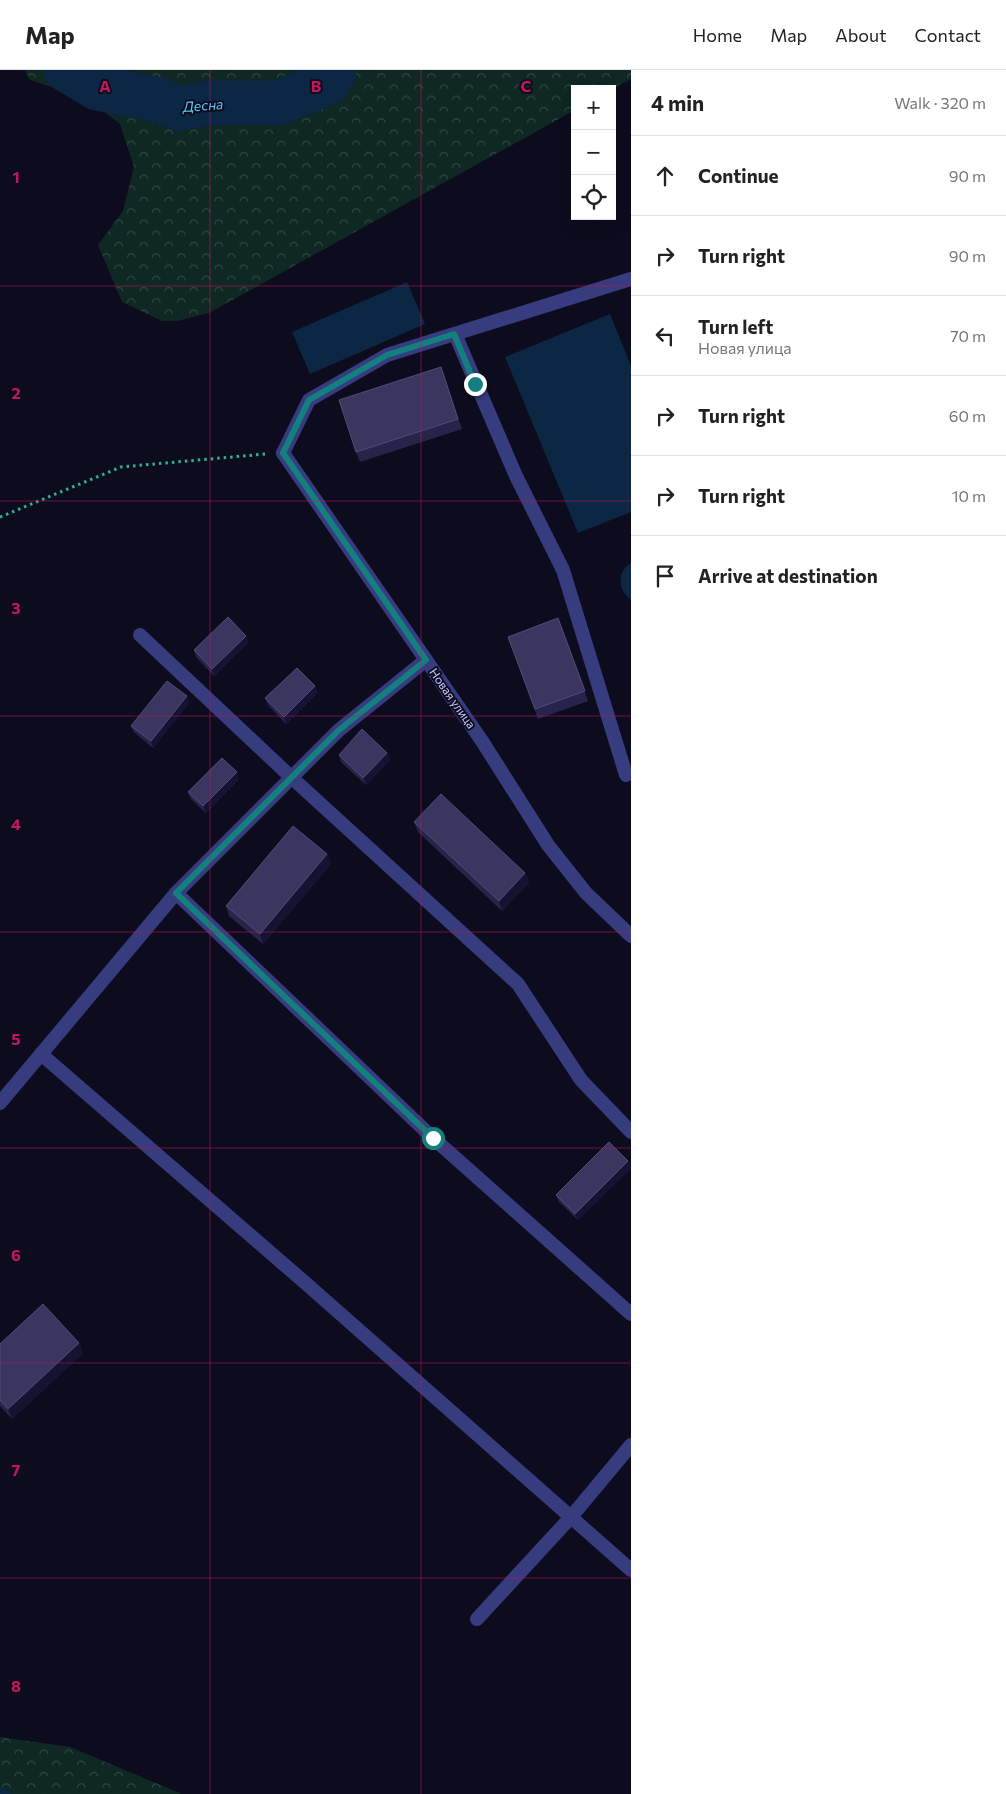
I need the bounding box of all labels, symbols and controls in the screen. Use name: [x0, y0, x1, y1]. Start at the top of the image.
text: Map: [25, 20, 75, 49]
text: Home: [693, 24, 742, 46]
text: Map: [770, 24, 807, 46]
text: About: [835, 24, 887, 46]
text: Contact: [915, 24, 981, 46]
text: A: [99, 76, 111, 95]
text: B: [311, 76, 322, 95]
text: C: [521, 76, 532, 95]
map controls: [571, 85, 616, 220]
button: +: [571, 85, 616, 130]
text: 4 min: [651, 90, 704, 115]
text: Walk · 320 m: [894, 93, 986, 112]
water label: Десна: [180, 95, 224, 115]
button: −: [571, 130, 616, 175]
icon: ahead: [651, 162, 679, 190]
text: Continue: [698, 164, 778, 187]
text: 90 m: [949, 166, 986, 185]
text: 1: [12, 167, 20, 186]
button: locate: [571, 175, 616, 220]
icon: right: [651, 242, 679, 270]
text: Turn right: [698, 244, 785, 267]
text: 90 m: [949, 246, 986, 265]
text: Turn left: [698, 315, 773, 338]
icon: left: [651, 322, 679, 350]
text: 70 m: [950, 326, 986, 345]
text: Новая улица: [698, 338, 792, 357]
route end: [464, 373, 487, 396]
text: 2: [11, 383, 21, 402]
icon: right: [651, 402, 679, 430]
text: Turn right: [698, 404, 785, 427]
text: 60 m: [949, 406, 986, 425]
icon: right: [651, 482, 679, 510]
text: Turn right: [698, 484, 785, 507]
text: 10 m: [952, 486, 986, 505]
icon: arrive: [651, 562, 679, 590]
text: Arrive at destination: [698, 564, 878, 587]
text: 3: [11, 598, 21, 617]
street label: Новая улица: [427, 665, 479, 731]
text: 4: [11, 814, 21, 833]
text: 5: [11, 1029, 21, 1048]
route start: [422, 1127, 445, 1150]
text: 6: [11, 1245, 21, 1264]
text: 7: [12, 1460, 21, 1479]
text: 8: [11, 1676, 21, 1695]

